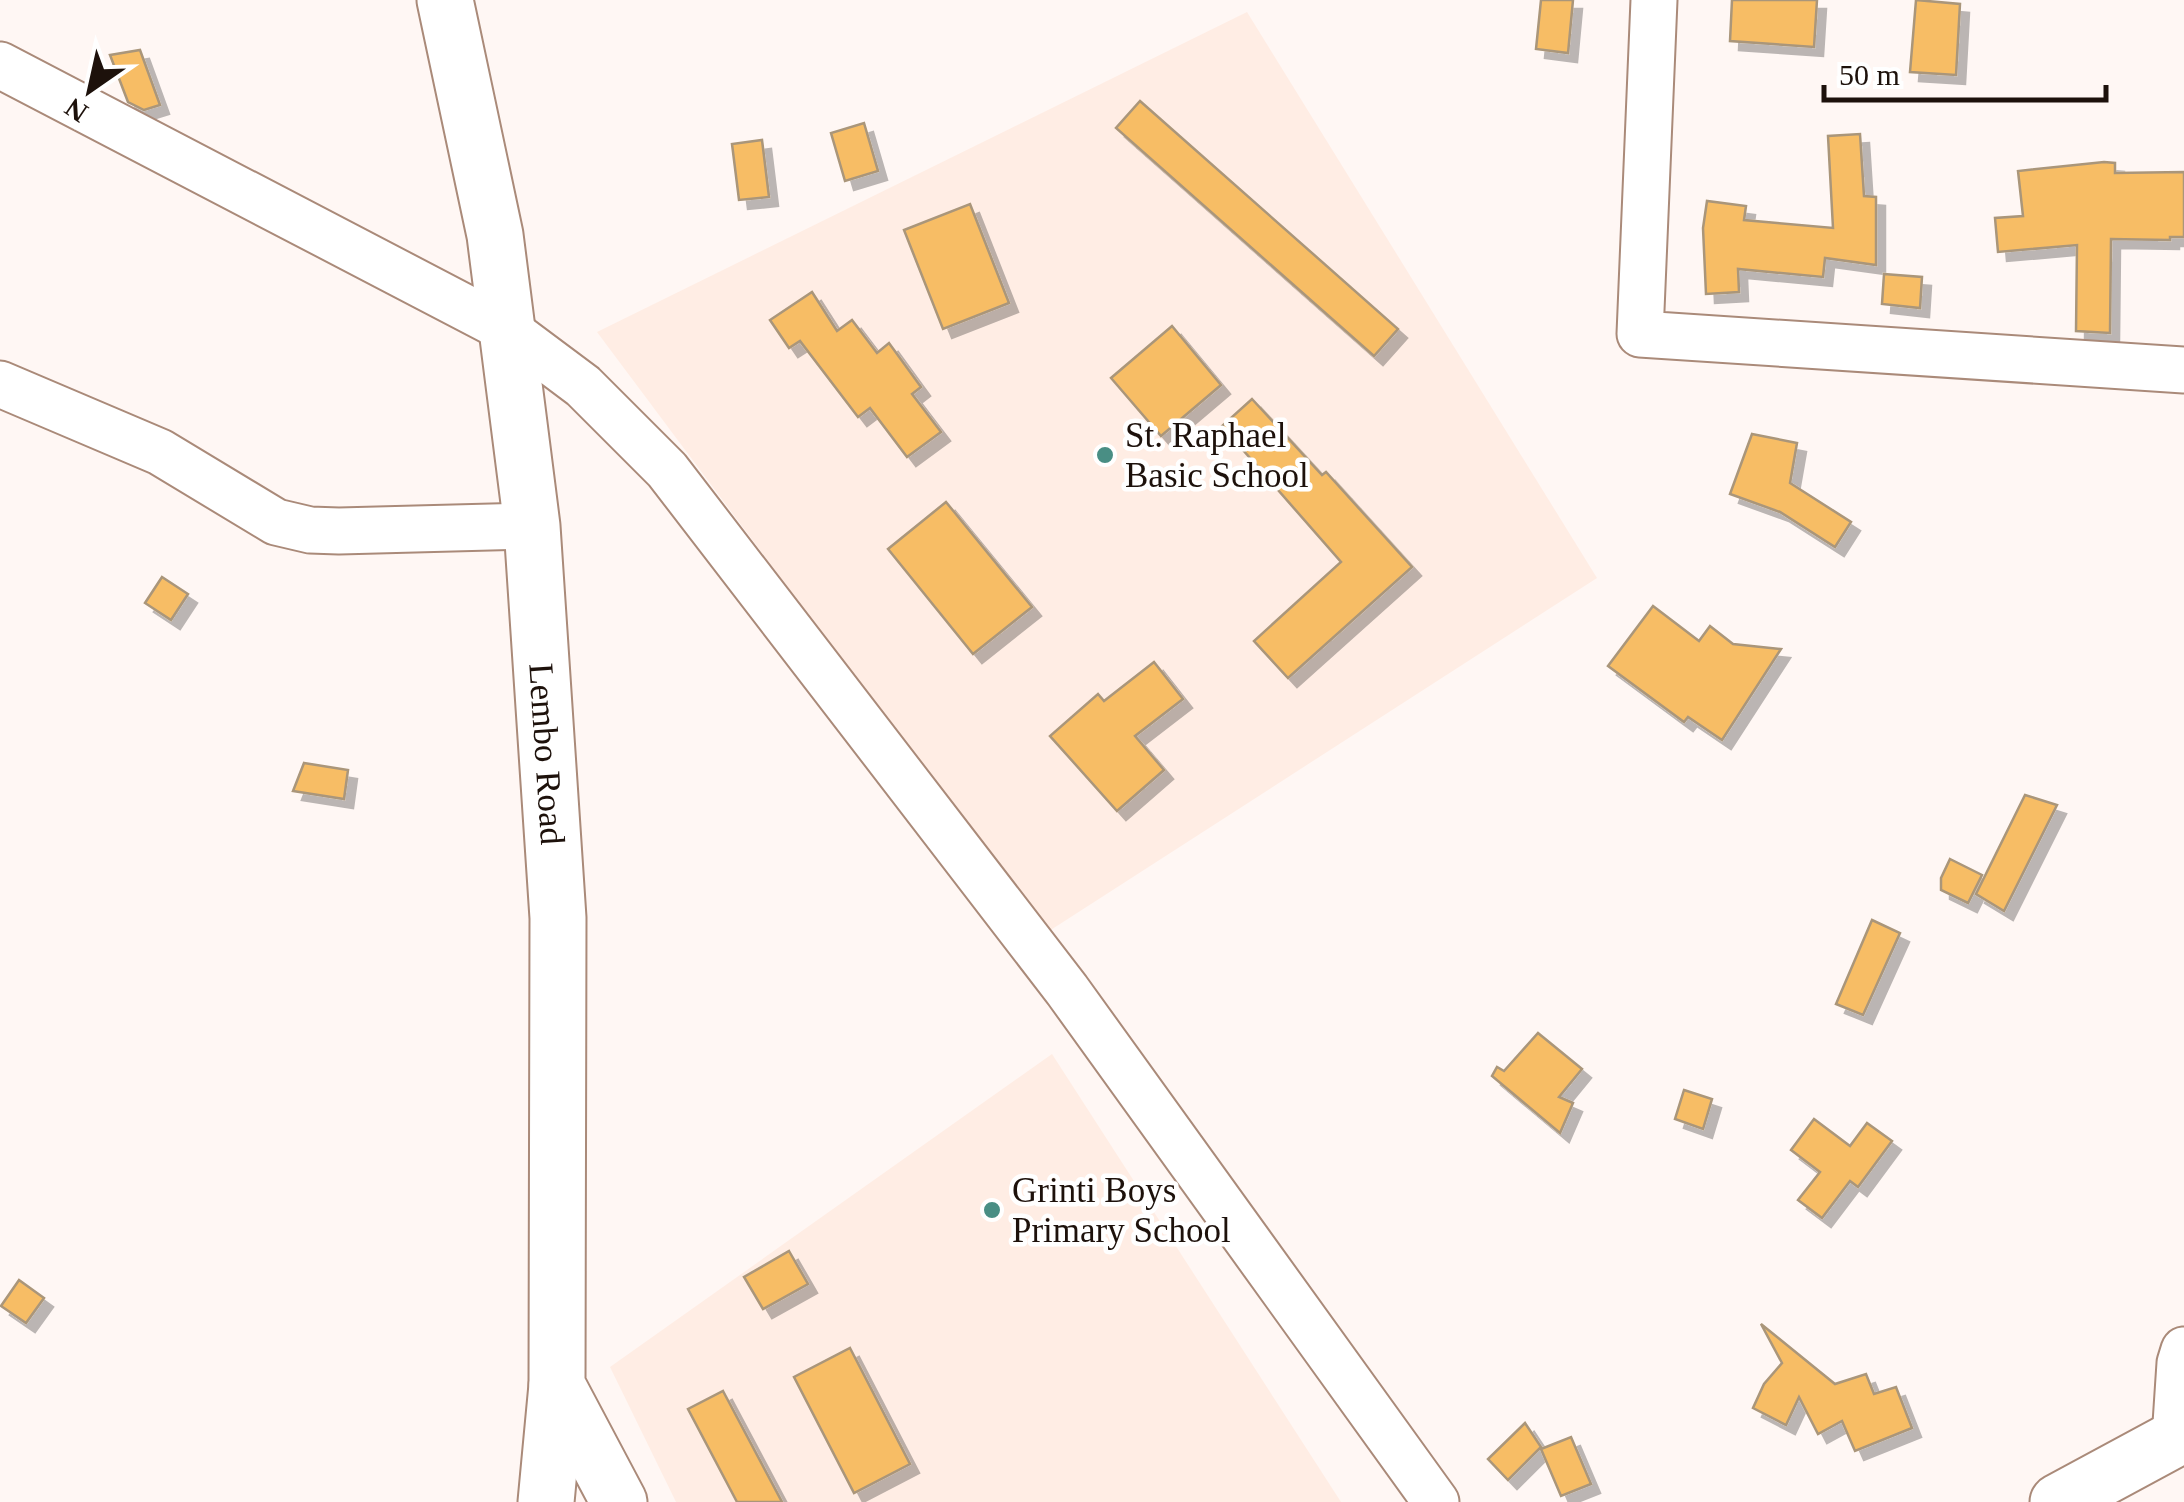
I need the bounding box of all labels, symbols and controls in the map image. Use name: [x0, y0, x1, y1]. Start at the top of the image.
north arrow: [40, 40, 140, 140]
scale bar: [1824, 40, 2106, 102]
text: 50 m: [1839, 58, 1900, 91]
text: N: [59, 92, 93, 129]
place label: St. Raphael Basic School: [1125, 416, 1309, 495]
marker: St. Raphael Basic School: [1094, 444, 1116, 466]
street label: Lembo Road: [521, 662, 572, 846]
place label: Grinti Boys Primary School: [1012, 1171, 1231, 1250]
marker: Grinti Boys Primary School: [981, 1199, 1003, 1221]

